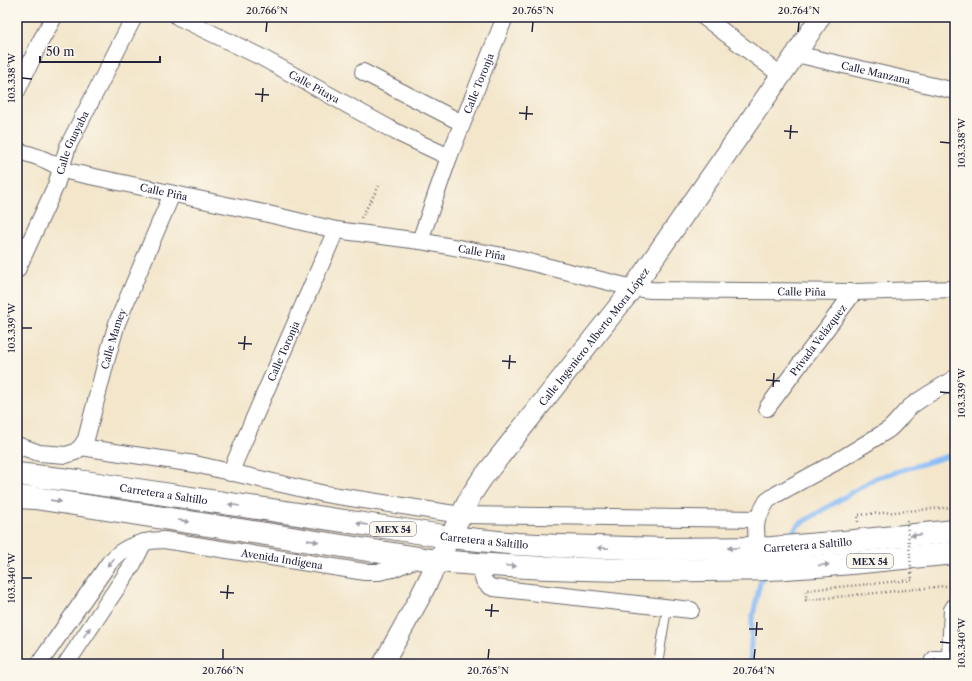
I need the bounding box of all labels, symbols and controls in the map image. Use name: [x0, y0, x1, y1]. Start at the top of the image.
text: 20.766°N: [246, 4, 288, 17]
text: 20.765°N: [512, 4, 554, 17]
text: 20.764°N: [778, 4, 820, 17]
scale bar: [40, 38, 160, 64]
text: 50 m: [46, 44, 75, 59]
street label: Calle Toronja: [460, 51, 497, 116]
text: 103.338°W: [5, 52, 18, 103]
street label: Calle Manzana: [840, 58, 913, 87]
street label: Calle Pitaya: [287, 67, 343, 106]
street label: Calle Guayaba: [53, 108, 92, 176]
text: 103.338°W: [955, 117, 968, 168]
street label: Calle Piña: [139, 180, 190, 203]
street label: Calle Piña: [457, 241, 508, 263]
street label: Calle Ingeniero Alberto Mora López: [536, 265, 652, 408]
street label: Calle Piña: [777, 285, 826, 298]
text: 103.339°W: [5, 302, 18, 353]
street label: Privada Velázquez: [787, 302, 849, 378]
street label: Calle Mamey: [98, 306, 129, 371]
street label: Calle Toronja: [264, 318, 302, 383]
text: 103.339°W: [955, 367, 968, 418]
street label: Carretera a Saltillo: [119, 481, 209, 507]
one-way arrow: [50, 498, 62, 504]
one-way arrow: [228, 502, 240, 508]
one-way arrow: [178, 518, 190, 524]
one-way arrow: [356, 521, 368, 527]
road number: MEX 54: [370, 522, 416, 536]
street label: Carretera a Saltillo: [439, 529, 529, 551]
one-way arrow: [910, 531, 922, 538]
street label: Carretera a Saltillo: [763, 535, 853, 555]
one-way arrow: [307, 538, 319, 544]
one-way arrow: [597, 544, 609, 551]
one-way arrow: [726, 545, 739, 551]
street label: Avenida Indígena: [239, 546, 325, 572]
text: 103.340°W: [5, 552, 18, 603]
road number: MEX 54: [847, 554, 893, 568]
one-way arrow: [106, 557, 116, 567]
one-way arrow: [818, 562, 830, 569]
one-way arrow: [505, 563, 517, 570]
text: 103.340°W: [955, 617, 968, 668]
one-way arrow: [83, 626, 91, 637]
text: 20.766°N: [202, 664, 244, 677]
text: 20.765°N: [467, 664, 509, 677]
text: 20.764°N: [733, 664, 775, 677]

